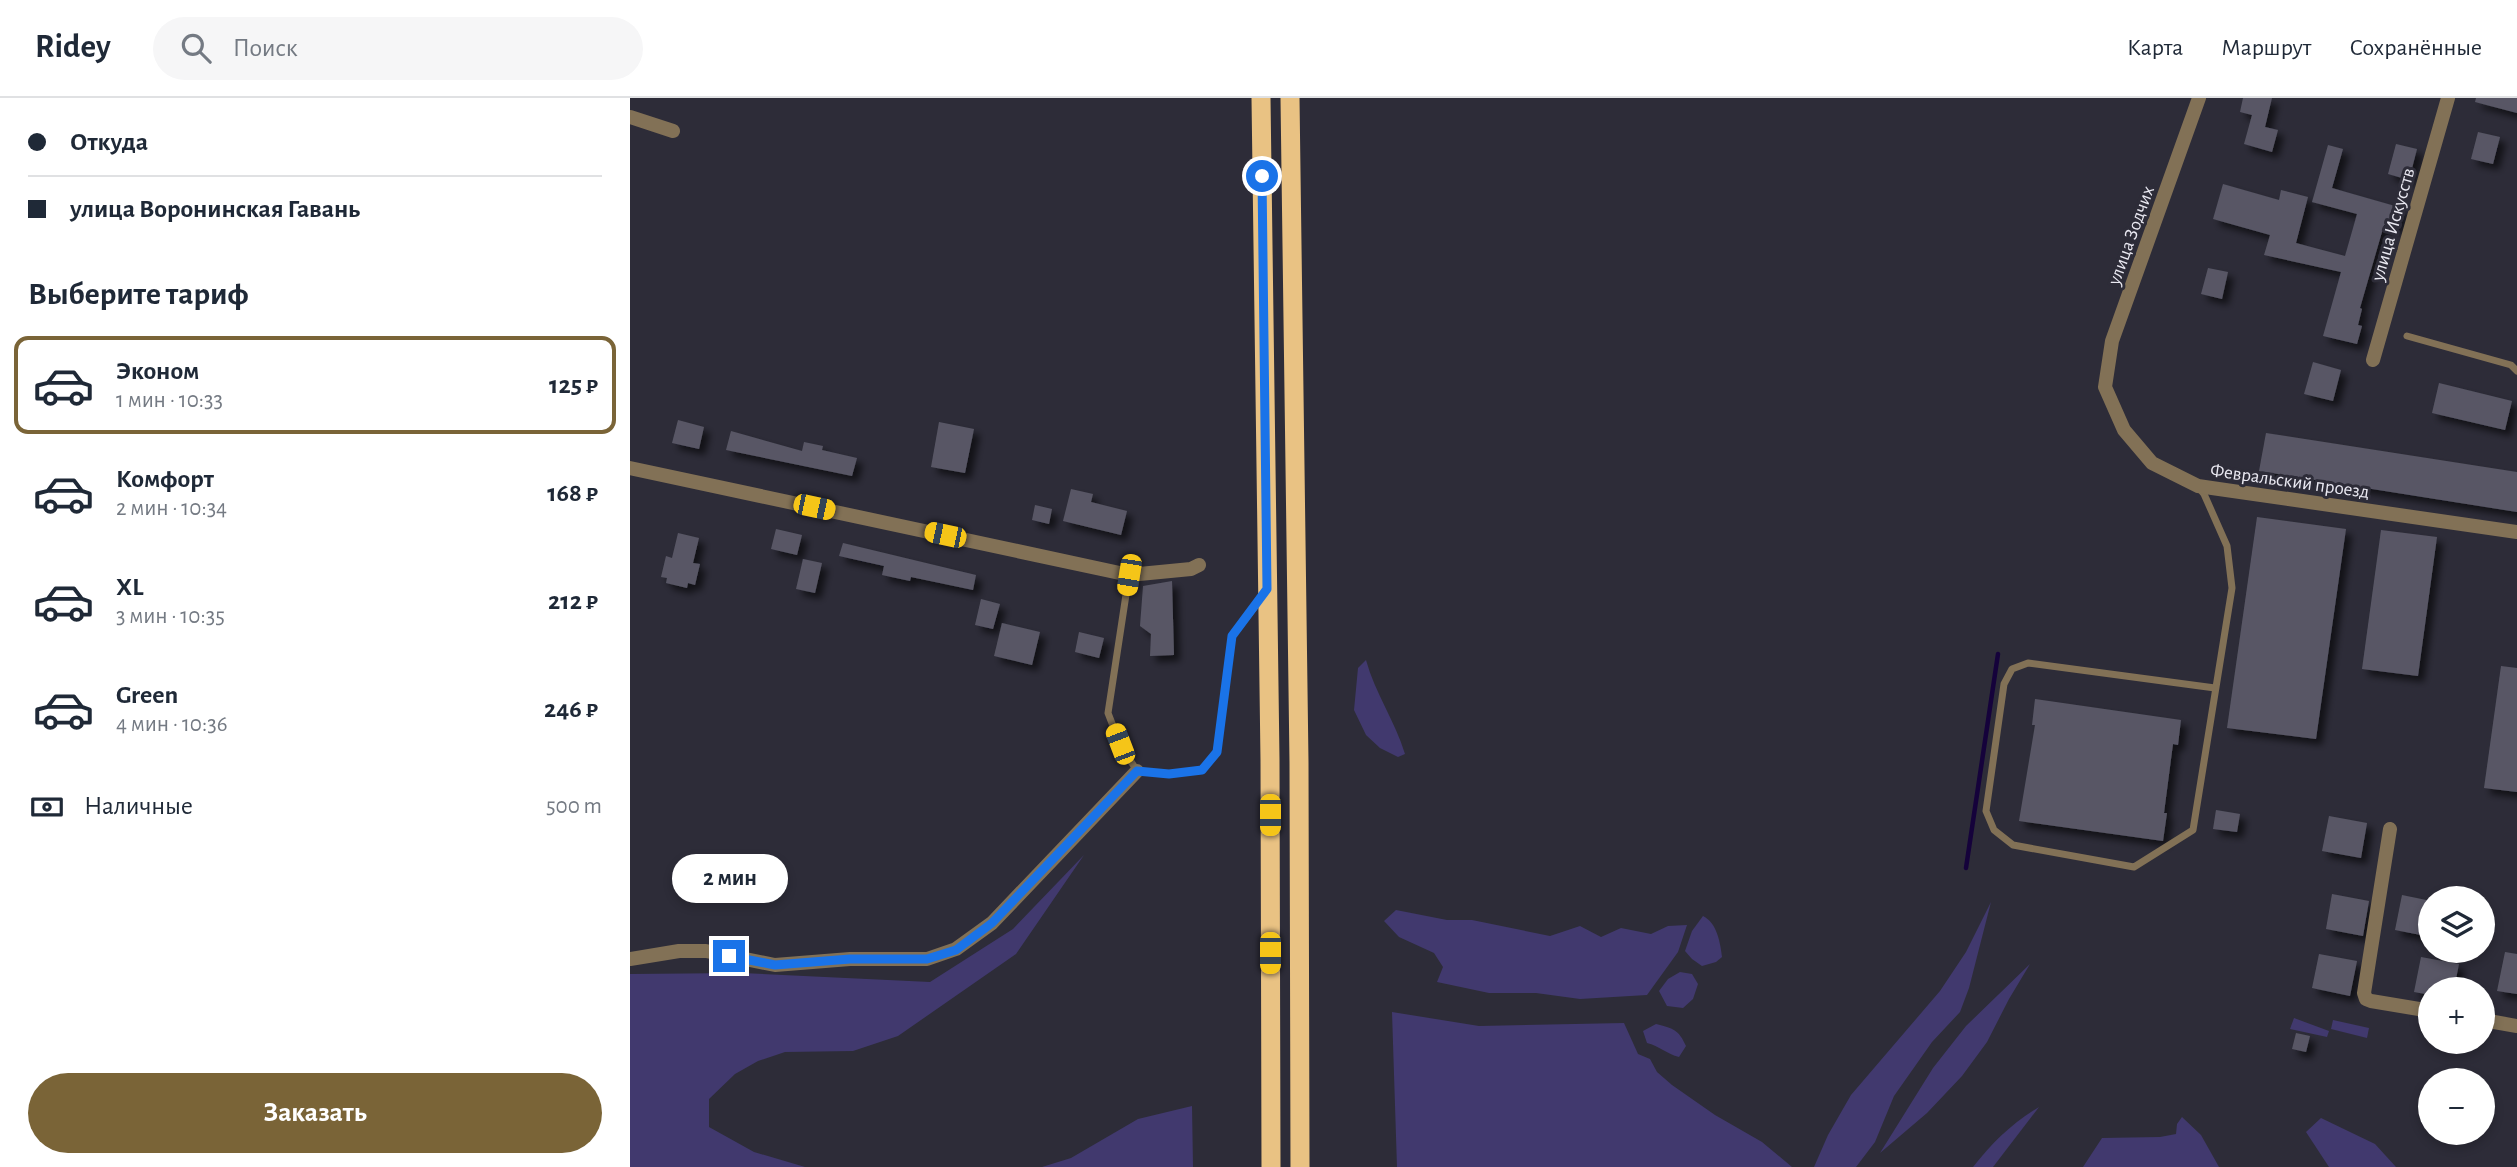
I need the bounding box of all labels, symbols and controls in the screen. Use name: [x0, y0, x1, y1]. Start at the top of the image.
search box: [153, 17, 643, 80]
icon: search: [177, 29, 215, 67]
text: Ridey: [35, 31, 111, 64]
text: Поиск: [233, 35, 298, 61]
text: Карта: [2127, 36, 2183, 60]
text: Маршрут: [2221, 36, 2311, 60]
text: Сохранённые: [2349, 36, 2482, 60]
text: Откуда: [70, 129, 148, 155]
route start: [1246, 160, 1278, 192]
street label: улица Искусств: [2368, 166, 2419, 284]
street label: улица Зодчих: [2104, 183, 2158, 288]
text: улица Воронинская Гавань: [70, 196, 360, 222]
text: Выберите тариф: [28, 278, 249, 310]
icon: car: [32, 354, 95, 417]
text: Эконом: [116, 358, 199, 384]
text: 125 ₽: [549, 372, 598, 398]
text: 1 мин · 10:33: [116, 389, 223, 412]
street label: Февральский проезд: [2209, 461, 2371, 502]
icon: car: [32, 462, 95, 525]
text: Комфорт: [116, 466, 214, 492]
text: 168 ₽: [547, 480, 598, 506]
car: [792, 492, 837, 522]
text: 2 мин · 10:34: [116, 497, 227, 520]
car: [923, 520, 968, 550]
car: [1116, 553, 1143, 597]
icon: car: [32, 570, 95, 633]
text: XL: [116, 574, 143, 600]
text: 212 ₽: [548, 588, 598, 614]
text: 3 мин · 10:35: [116, 605, 225, 628]
icon: car: [32, 678, 95, 741]
text: Green: [116, 682, 178, 708]
text: 246 ₽: [544, 696, 598, 722]
text: 4 мин · 10:36: [116, 713, 228, 736]
car: [1103, 721, 1138, 767]
icon: cash: [28, 788, 66, 826]
text: Наличные: [84, 793, 193, 819]
car: [1260, 794, 1281, 836]
text: 500 m: [546, 795, 602, 818]
callout: 2 мин: [671, 854, 787, 904]
text: 2 мин: [703, 867, 757, 890]
map controls: [2418, 886, 2495, 1145]
button: layers: [2418, 886, 2495, 963]
car: [1260, 932, 1281, 974]
route end: [713, 940, 745, 972]
button: +: [2418, 977, 2495, 1054]
button: −: [2418, 1068, 2495, 1145]
button: Заказать: [28, 1073, 602, 1153]

